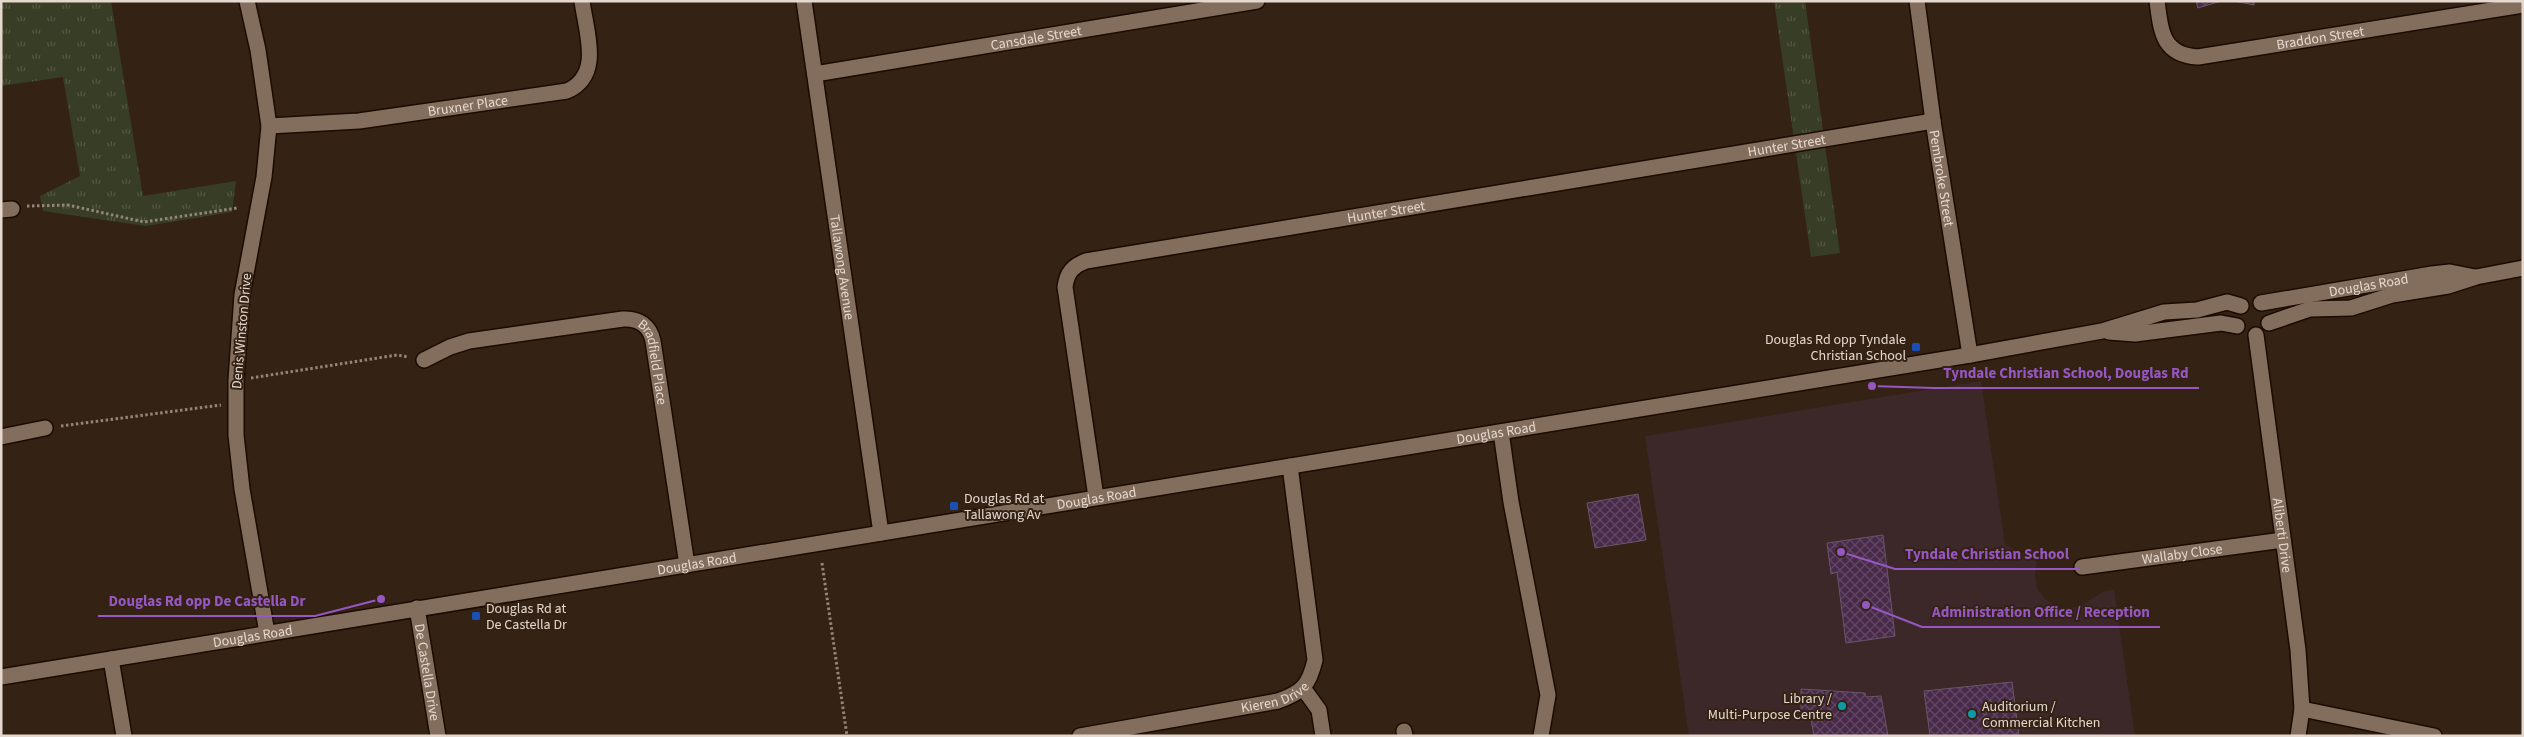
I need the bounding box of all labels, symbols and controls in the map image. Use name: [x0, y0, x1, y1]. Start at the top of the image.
street label: Cansdale Street: [989, 21, 1083, 56]
street label: Braddon Street: [2275, 22, 2366, 55]
street label: Bruxner Place: [426, 91, 509, 122]
street label: Pembroke Street: [1924, 129, 1959, 228]
street label: Hunter Street: [1746, 130, 1828, 162]
street label: Hunter Street: [1346, 196, 1427, 229]
street label: Tallawong Avenue: [824, 213, 859, 321]
street label: Douglas Road: [2327, 269, 2410, 302]
street label: Denis Winston Drive: [227, 272, 257, 390]
street label: Bradfield Place: [633, 315, 672, 406]
place label: Douglas Rd opp Tyndale Christian School: [1765, 330, 1906, 366]
marker: Douglas Rd opp Tyndale Christian School: [1910, 341, 1922, 353]
callout: Tyndale Christian School, Douglas Rd: [1933, 358, 2199, 388]
text: Tyndale Christian School, Douglas Rd: [1943, 363, 2189, 384]
street label: Douglas Road: [1455, 417, 1538, 450]
street label: Douglas Road: [1055, 482, 1138, 515]
place label: Douglas Rd at Tallawong Av: [964, 489, 1044, 525]
street label: Aliberti Drive: [2267, 497, 2297, 574]
marker: Douglas Rd at Tallawong Av: [948, 500, 960, 512]
callout: Tyndale Christian School: [1895, 539, 2079, 569]
street label: Wallaby Close: [2141, 539, 2224, 570]
text: Tyndale Christian School: [1905, 544, 2070, 565]
street label: Douglas Road: [656, 548, 738, 581]
callout: Douglas Rd opp De Castella Dr: [98, 586, 315, 616]
text: Douglas Rd opp De Castella Dr: [109, 591, 305, 612]
callout: Administration Office / Reception: [1922, 597, 2160, 627]
place label: Douglas Rd at De Castella Dr: [486, 599, 567, 635]
text: Administration Office / Reception: [1931, 602, 2150, 623]
marker: Douglas Rd at De Castella Dr: [470, 610, 482, 622]
street label: Douglas Road: [212, 620, 294, 653]
street label: De Castella Drive: [409, 622, 444, 722]
street label: Kieren Drive: [1239, 678, 1314, 718]
place label: Library / Multi-Purpose Centre: [1708, 689, 1832, 725]
place label: Auditorium / Commercial Kitchen: [1982, 697, 2100, 733]
marker: Library / Multi-Purpose Centre: [1836, 700, 1848, 712]
marker: Auditorium / Commercial Kitchen: [1966, 708, 1978, 720]

